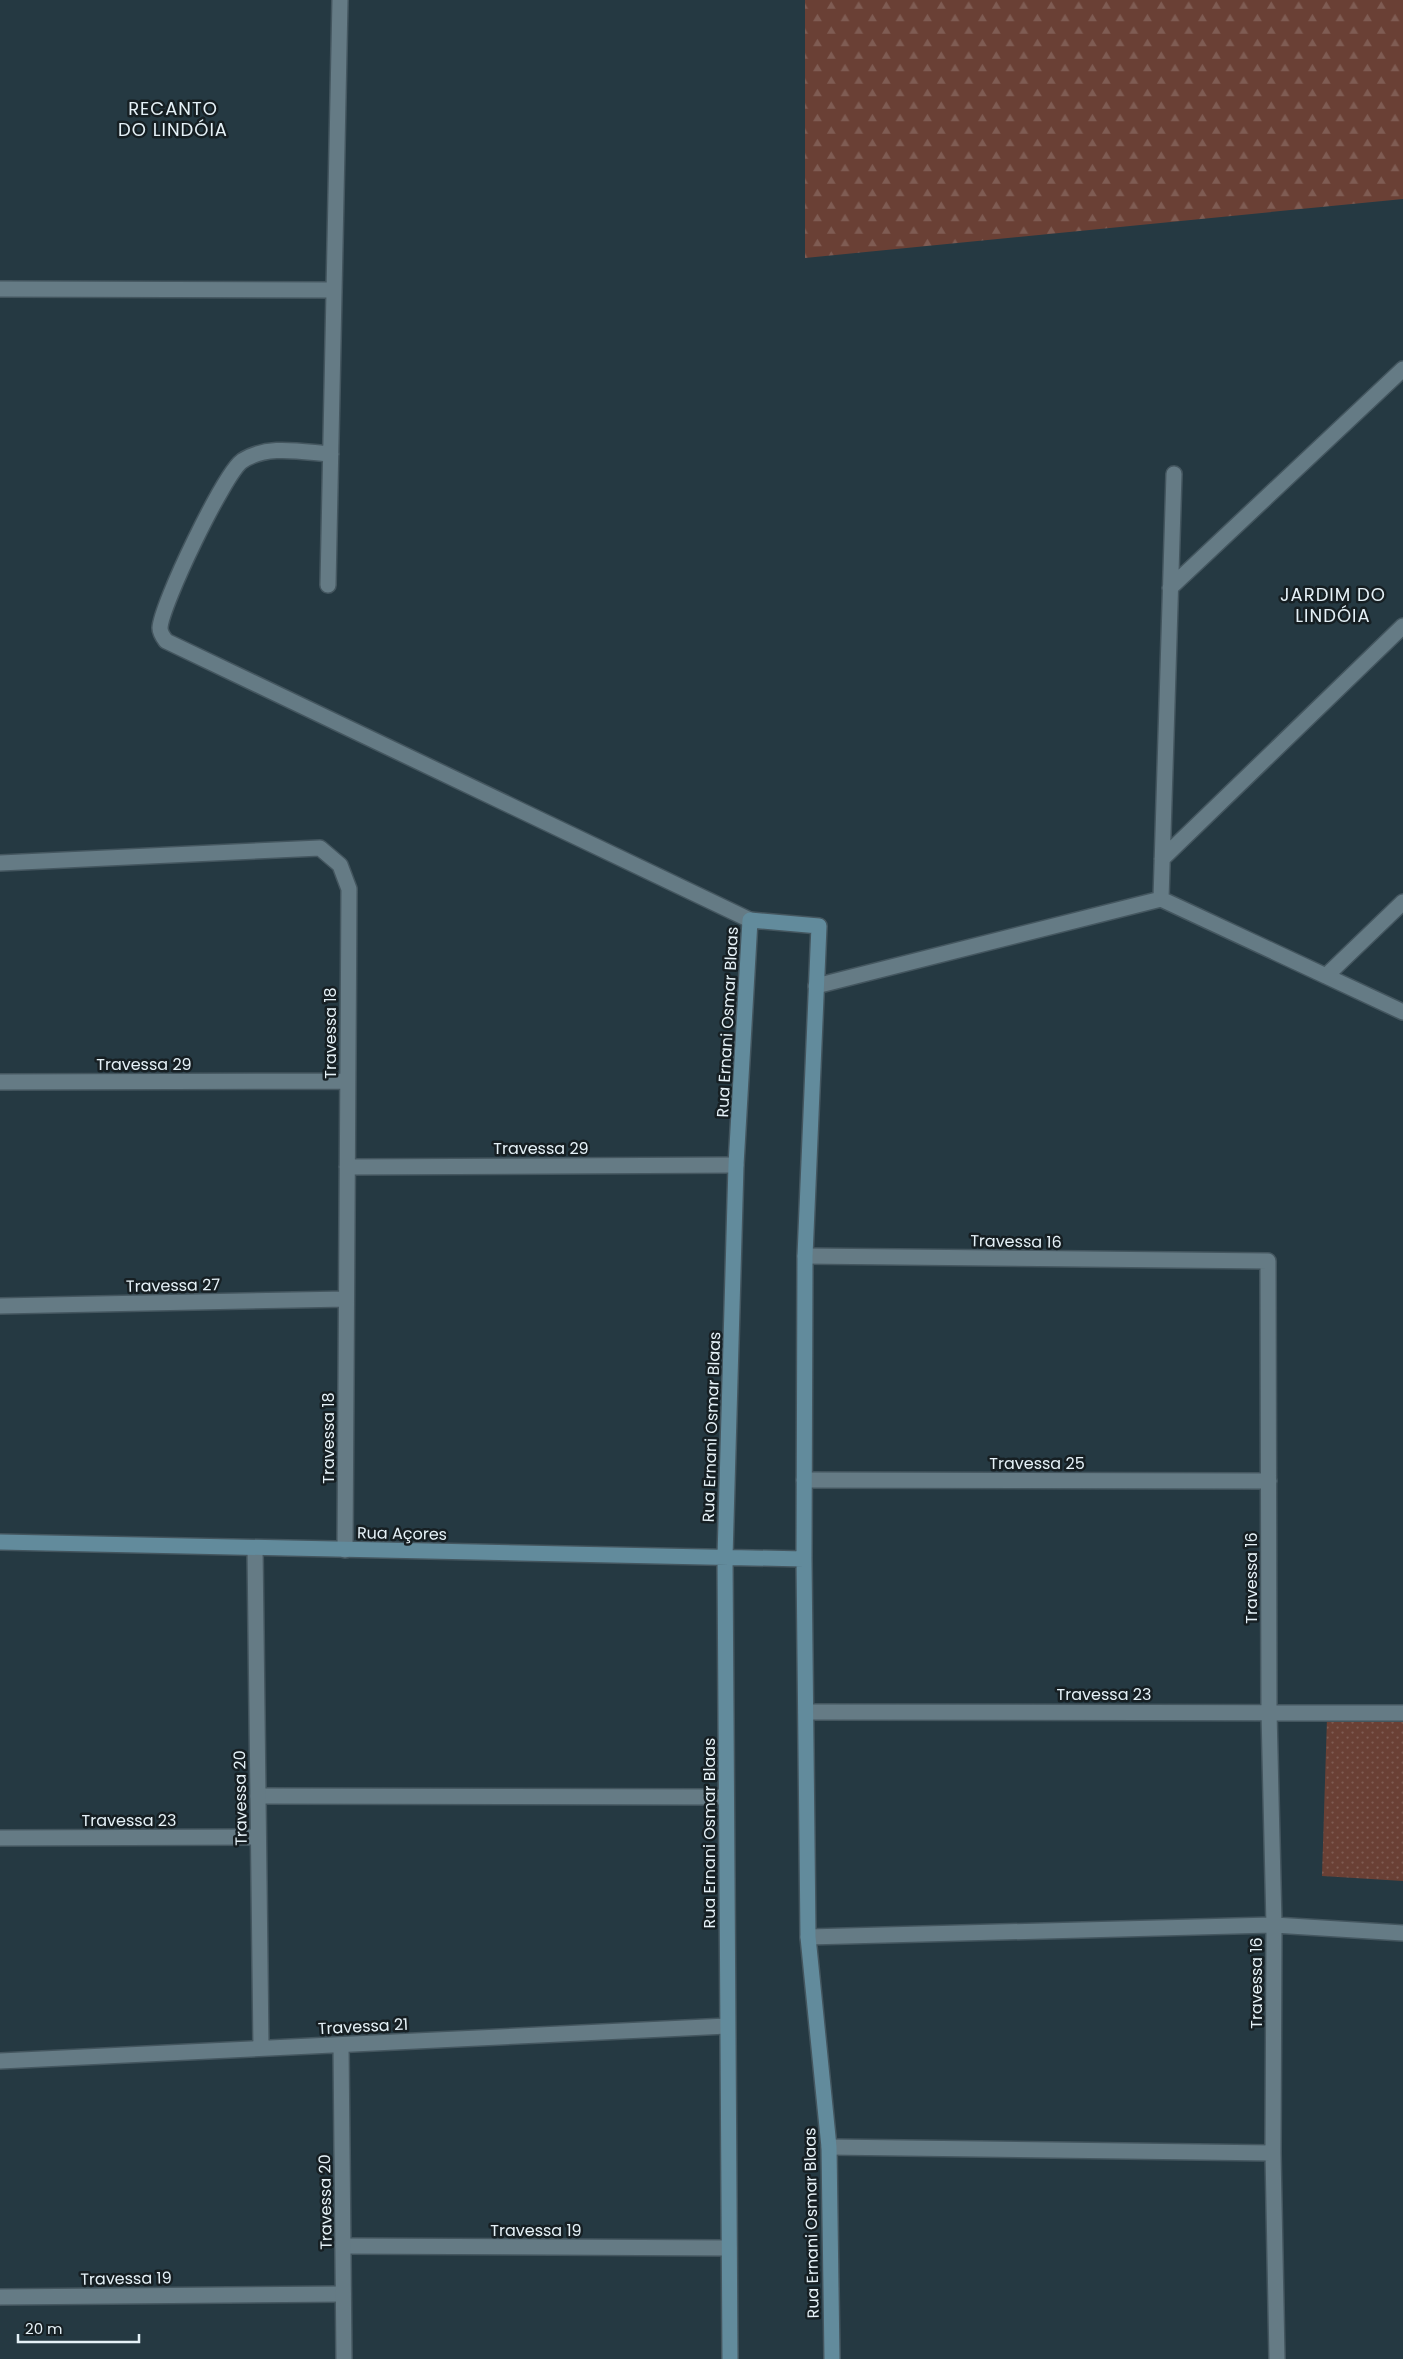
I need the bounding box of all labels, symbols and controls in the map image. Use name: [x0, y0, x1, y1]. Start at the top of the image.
district label: RECANTO DO LINDÓIA: [118, 96, 228, 142]
district label: JARDIM DO LINDÓIA: [1280, 582, 1386, 628]
street label: Rua Ernani Osmar Blaas: [711, 926, 744, 1118]
street label: Travessa 18: [319, 987, 342, 1079]
street label: Travessa 29: [96, 1053, 192, 1076]
street label: Travessa 29: [493, 1137, 589, 1160]
street label: Travessa 16: [970, 1229, 1062, 1254]
street label: Travessa 27: [126, 1273, 220, 1298]
street label: Rua Ernani Osmar Blaas: [697, 1331, 726, 1523]
street label: Travessa 18: [317, 1392, 340, 1484]
street label: Travessa 25: [989, 1452, 1085, 1475]
street label: Rua Açores: [357, 1521, 447, 1546]
street label: Travessa 16: [1240, 1532, 1263, 1624]
street label: Travessa 23: [1057, 1683, 1151, 1706]
street label: Rua Ernani Osmar Blaas: [698, 1738, 721, 1928]
street label: Travessa 20: [228, 1750, 253, 1846]
street label: Travessa 23: [82, 1809, 176, 1832]
street label: Travessa 16: [1245, 1937, 1268, 2029]
street label: Travessa 21: [317, 2013, 409, 2040]
street label: Rua Ernani Osmar Blaas: [798, 2127, 825, 2319]
street label: Travessa 20: [313, 2154, 338, 2250]
street label: Travessa 19: [490, 2219, 582, 2242]
street label: Travessa 19: [80, 2266, 172, 2291]
scale bar: [18, 2312, 139, 2344]
text: 20 m: [25, 2318, 63, 2339]

